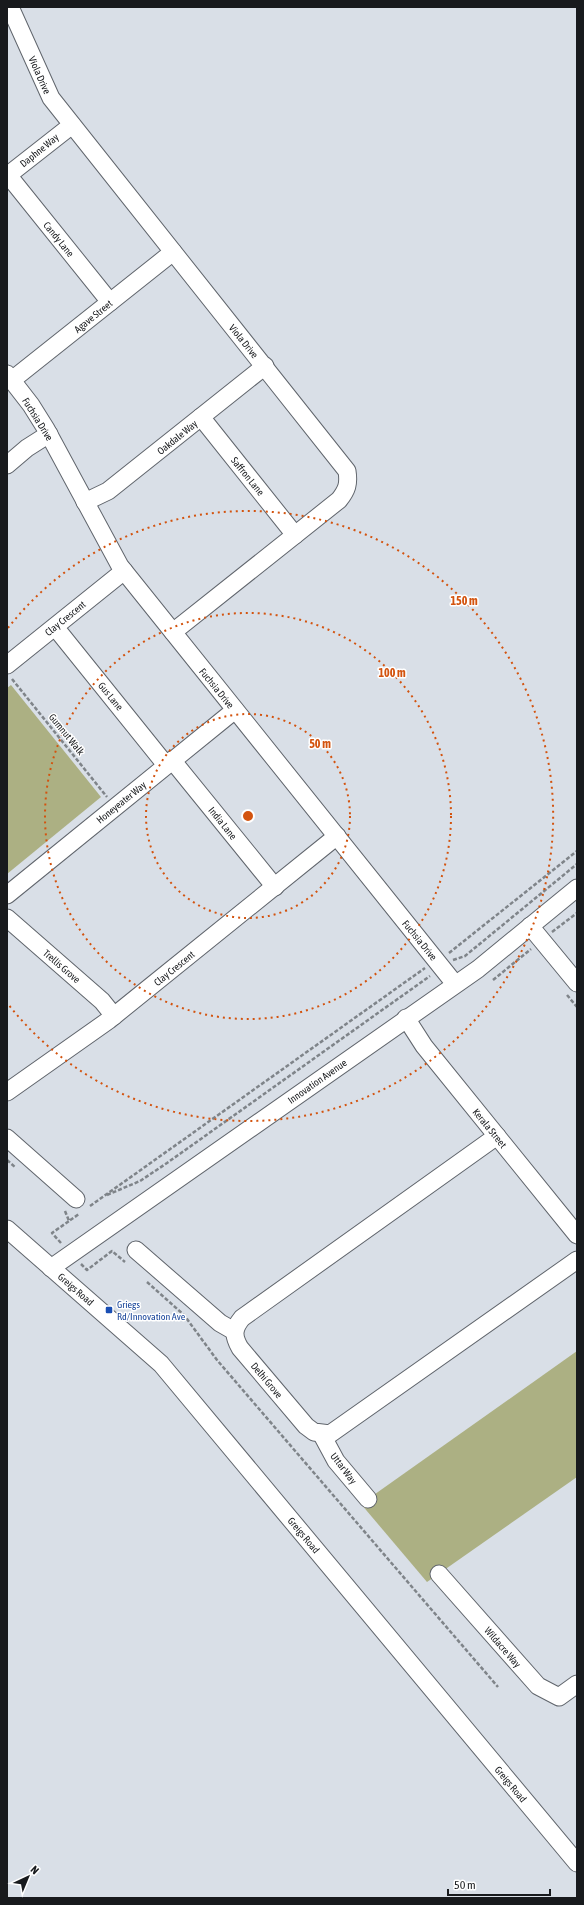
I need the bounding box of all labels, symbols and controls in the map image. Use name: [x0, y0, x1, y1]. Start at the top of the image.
street label: Viola Drive: [26, 55, 53, 96]
street label: Daphne Way: [18, 132, 61, 169]
street label: Candy Lane: [41, 219, 76, 260]
street label: Agave Street: [72, 298, 115, 335]
street label: Viola Drive: [227, 322, 261, 361]
street label: Fuchsia Drive: [20, 396, 55, 443]
street label: Oakdale Way: [155, 418, 200, 457]
street label: Saffron Lane: [229, 455, 267, 498]
text: 150 m: [450, 594, 478, 608]
street label: Clay Crescent: [43, 599, 88, 638]
street label: Fuchsia Drive: [197, 666, 236, 711]
text: 100 m: [378, 666, 406, 680]
street label: Gus Lane: [96, 680, 126, 713]
street label: Gumnut Walk: [47, 711, 87, 758]
text: 50 m: [309, 737, 331, 751]
street label: Honeyeater Way: [94, 779, 148, 826]
street label: India Lane: [206, 805, 239, 842]
centre of rings: [241, 809, 255, 823]
street label: Fuchsia Drive: [400, 918, 439, 963]
street label: Trellis Grove: [41, 947, 83, 986]
street label: Clay Crescent: [152, 949, 197, 988]
street label: Innovation Avenue: [286, 1057, 349, 1106]
street label: Kerala Street: [470, 1106, 509, 1150]
street label: Greigs Road: [56, 1271, 96, 1308]
place label: Griegs Rd/Innovation Ave: [117, 1299, 186, 1322]
marker: Griegs Rd/Innovation Ave: [104, 1305, 114, 1315]
street label: Delhi Grove: [249, 1360, 285, 1401]
street label: Uttar Way: [328, 1450, 359, 1486]
street label: Greigs Road: [285, 1515, 322, 1556]
street label: Wildacre Way: [482, 1625, 523, 1670]
street label: Greigs Road: [492, 1764, 529, 1805]
north arrow: [8, 1857, 48, 1897]
text: N: [28, 1863, 41, 1876]
scale bar: [448, 1871, 550, 1897]
text: 50 m: [454, 1878, 476, 1892]

